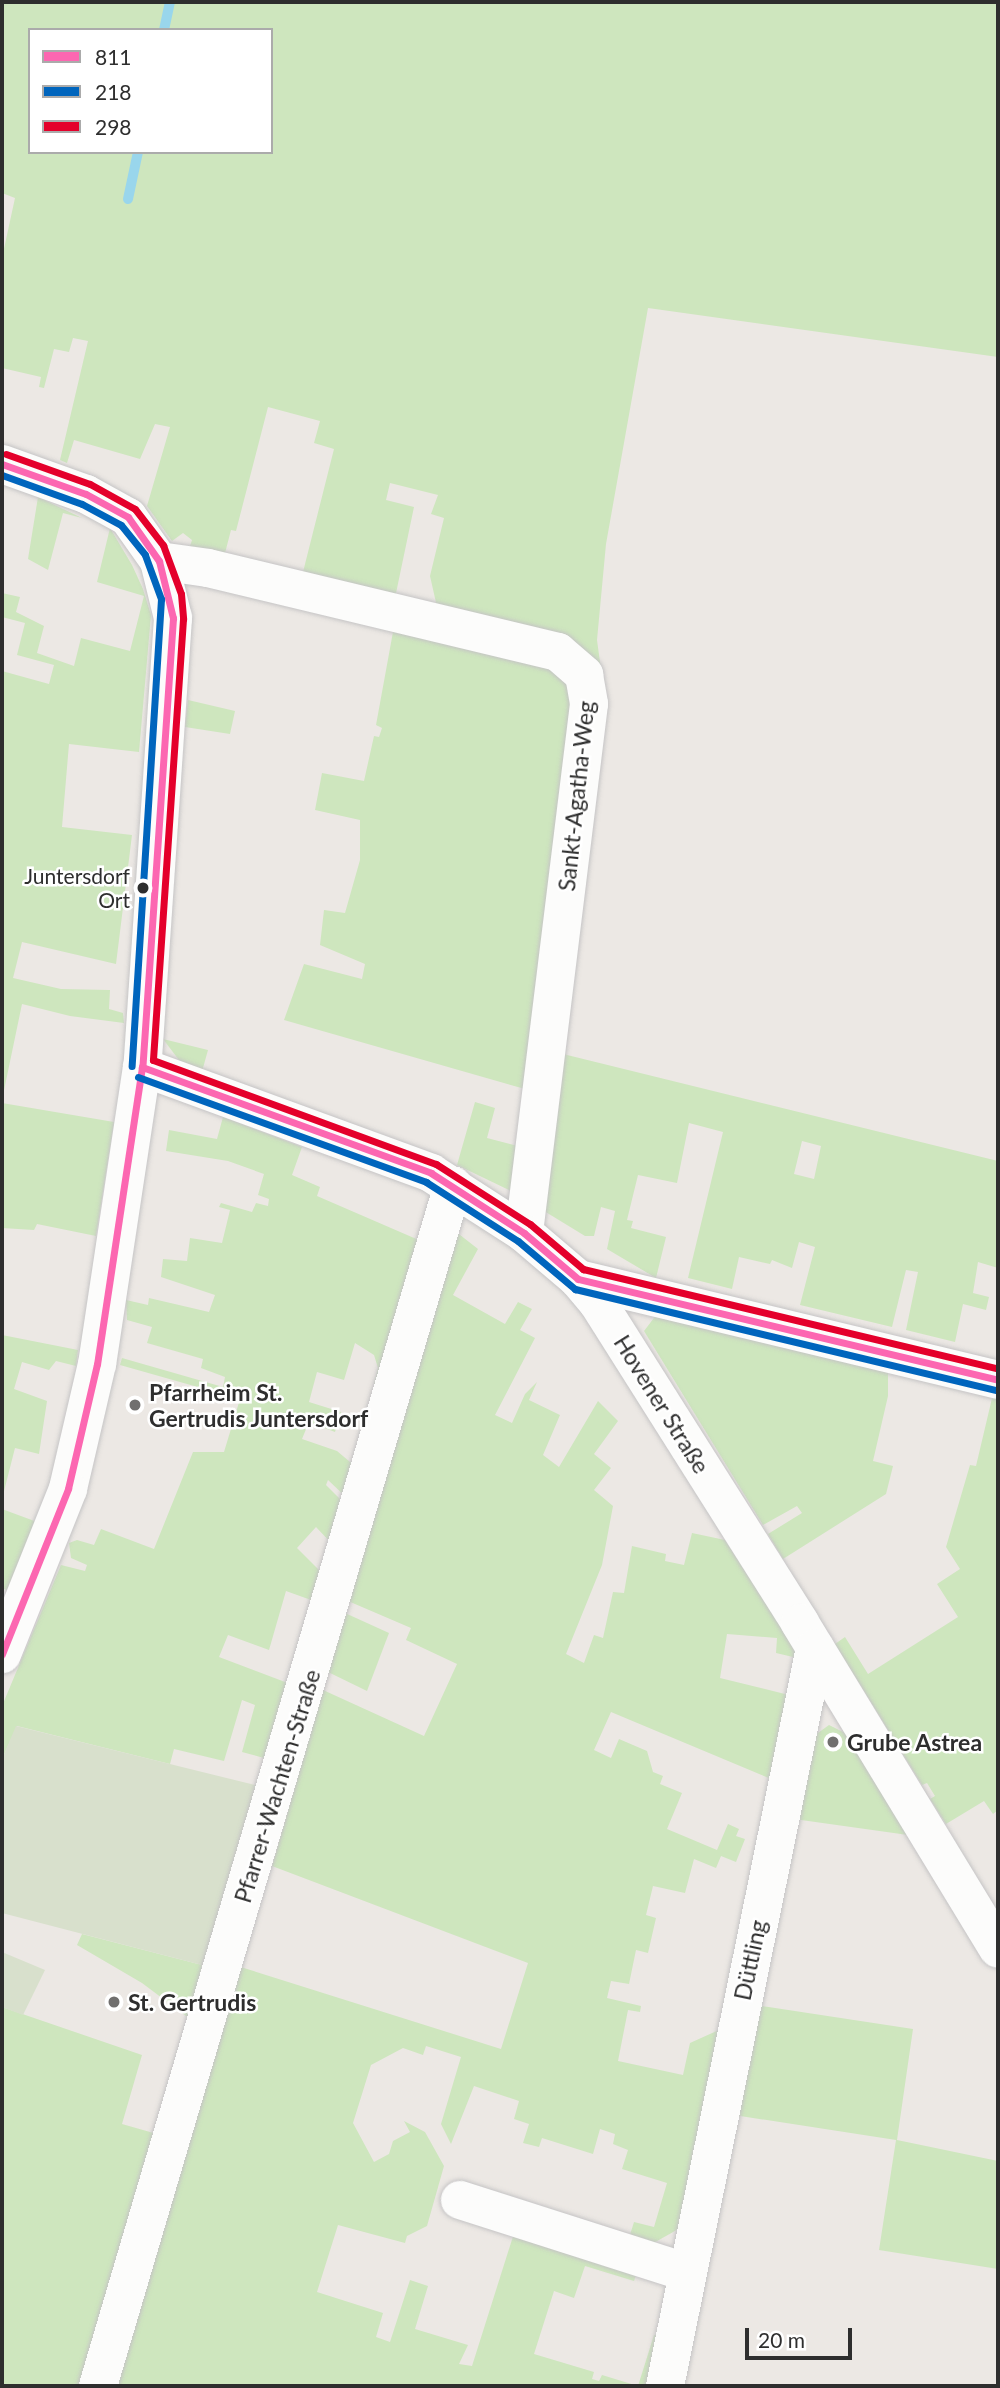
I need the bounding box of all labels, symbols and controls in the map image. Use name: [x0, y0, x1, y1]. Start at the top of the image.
legend: [28, 28, 273, 154]
text: 811: [95, 44, 132, 69]
text: 218: [95, 79, 132, 104]
text: 298: [95, 114, 132, 139]
street label: Sankt-Agatha-Weg: [552, 699, 600, 893]
place label: Juntersdorf Ort: [24, 863, 130, 913]
marker: Juntersdorf Ort: [136, 881, 150, 895]
street label: Hovener Straße: [608, 1330, 716, 1478]
place label: Pfarrheim St. Gertrudis Juntersdorf: [149, 1378, 369, 1432]
marker: Pfarrheim St. Gertrudis Juntersdorf: [127, 1397, 143, 1413]
street label: Pfarrer-Wachten-Straße: [228, 1666, 326, 1906]
place label: Grube Astrea: [847, 1728, 983, 1756]
marker: Grube Astrea: [825, 1734, 841, 1750]
street label: Düttling: [728, 1917, 772, 2003]
place label: St. Gertrudis: [128, 1988, 256, 2016]
marker: St. Gertrudis: [106, 1994, 122, 2010]
scale bar: [748, 2314, 855, 2358]
text: 20 m: [758, 2327, 805, 2352]

